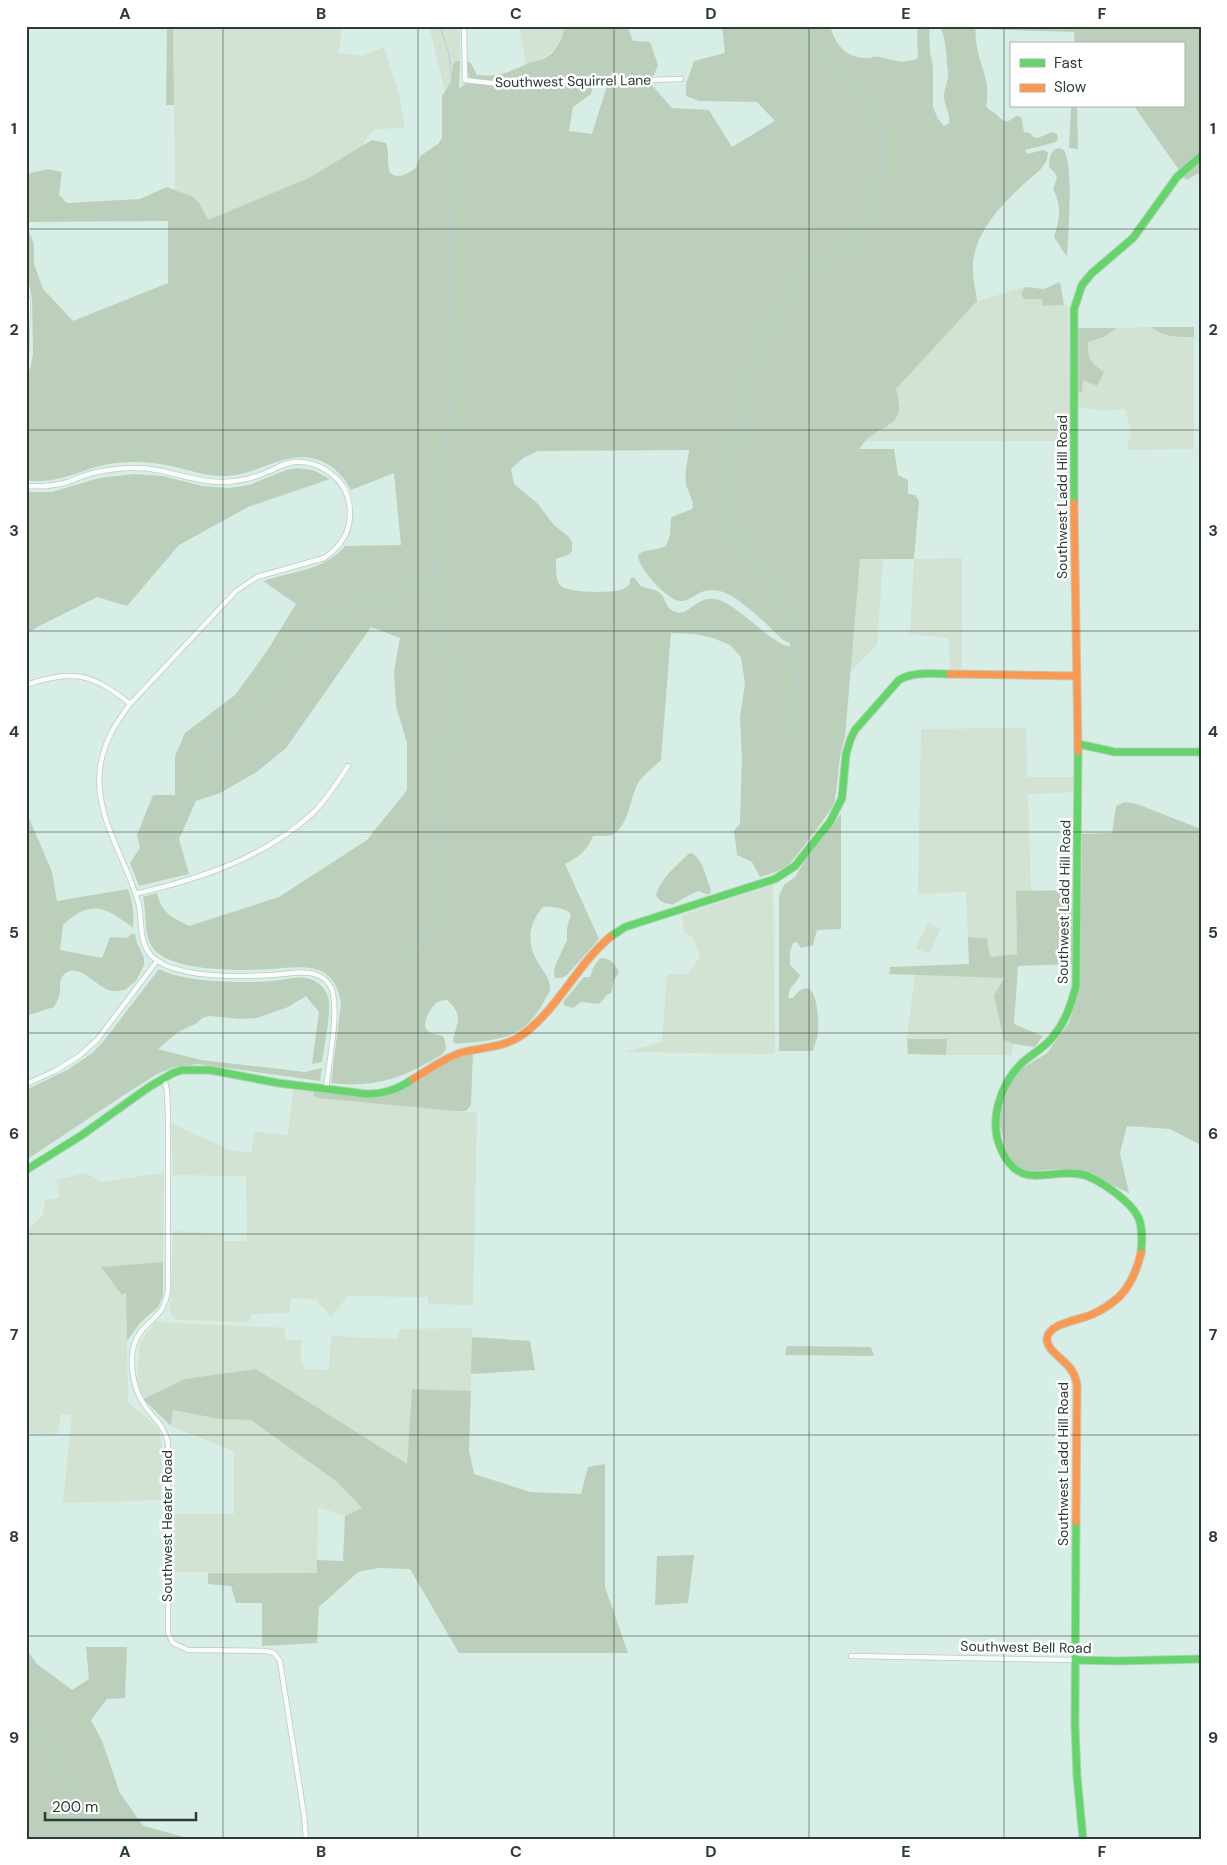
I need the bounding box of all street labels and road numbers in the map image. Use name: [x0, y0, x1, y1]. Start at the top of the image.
street label: Southwest Squirrel Lane: [495, 71, 651, 91]
street label: Southwest Ladd Hill Road: [1053, 415, 1071, 579]
street label: Southwest Ladd Hill Road: [1054, 820, 1074, 984]
street label: Southwest Ladd Hill Road: [1054, 1382, 1072, 1546]
street label: Southwest Heater Road: [158, 1450, 176, 1602]
street label: Southwest Bell Road: [960, 1637, 1092, 1657]

